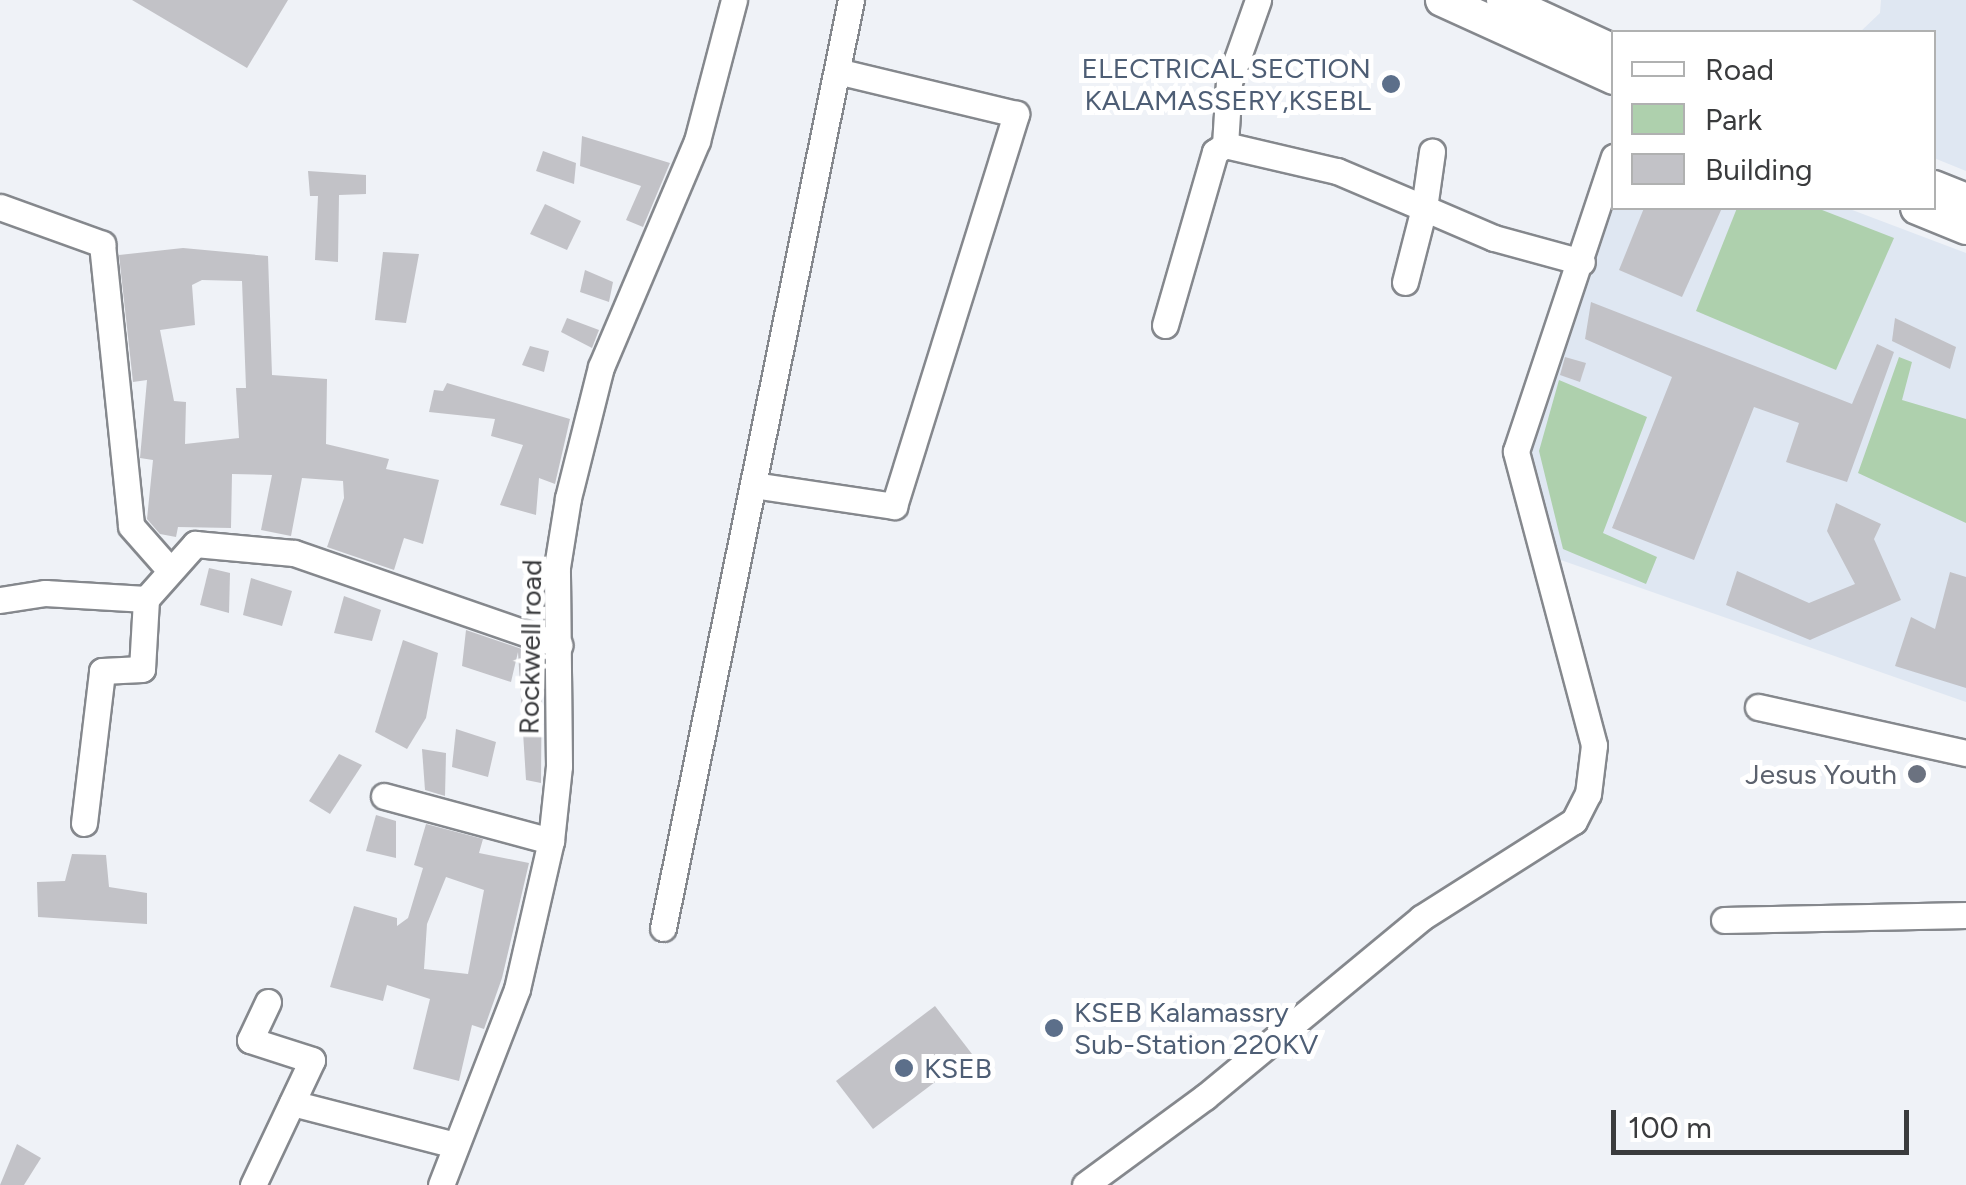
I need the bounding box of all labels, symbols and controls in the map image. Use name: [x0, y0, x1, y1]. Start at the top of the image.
legend: [1611, 30, 1936, 210]
place label: ELECTRICAL SECTION KALAMASSERY,KSEBL: [1082, 51, 1371, 117]
text: Road: [1705, 51, 1774, 88]
marker: ELECTRICAL SECTION KALAMASSERY,KSEBL: [1380, 73, 1402, 95]
text: Park: [1705, 101, 1762, 138]
text: Building: [1705, 151, 1813, 188]
street label: Rockwell road: [512, 559, 548, 735]
place label: Jesus Youth: [1745, 757, 1897, 791]
marker: Jesus Youth: [1906, 763, 1928, 785]
place label: KSEB Kalamassry Sub-Station 220KV: [1074, 995, 1318, 1061]
marker: KSEB Kalamassry Sub-Station 220KV: [1043, 1017, 1065, 1039]
place label: KSEB: [924, 1051, 992, 1085]
marker: KSEB: [893, 1057, 915, 1079]
scale bar: [1616, 1090, 1914, 1152]
text: 100 m: [1628, 1109, 1712, 1146]

